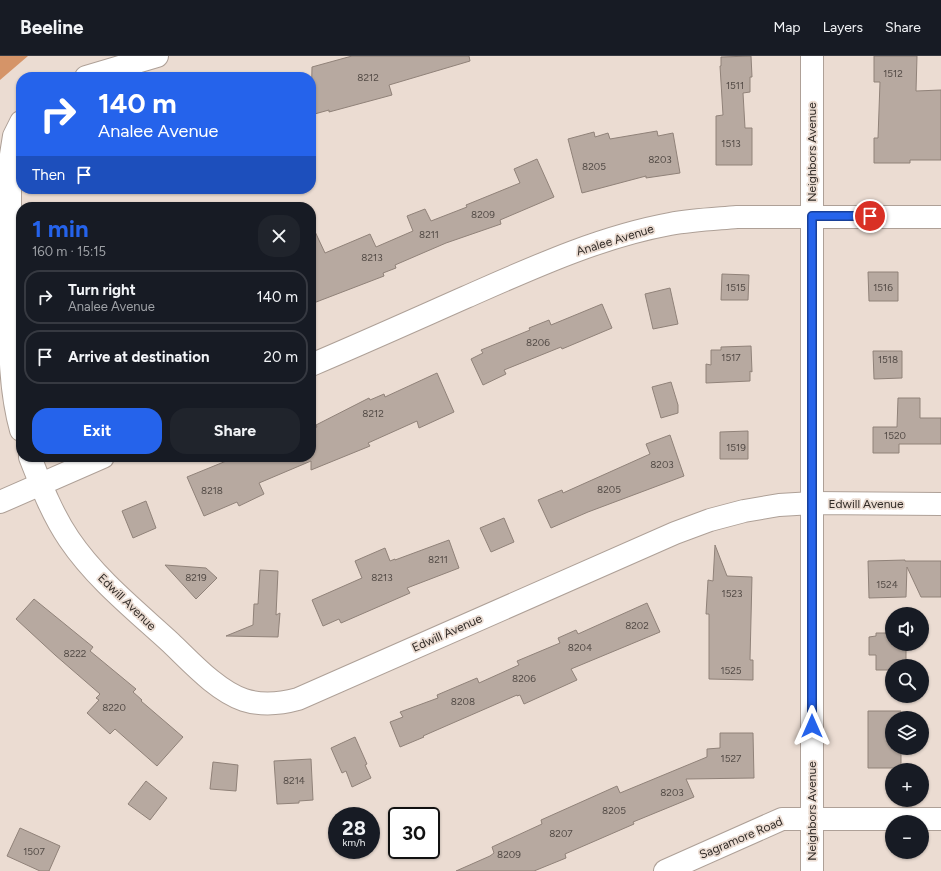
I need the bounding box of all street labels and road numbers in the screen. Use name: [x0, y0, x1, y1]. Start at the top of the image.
street label: Neighbors Avenue: [805, 102, 819, 202]
street label: Analee Avenue: [575, 221, 656, 258]
street label: Edwill Avenue: [828, 497, 904, 511]
street label: Edwill Avenue: [95, 571, 159, 633]
street label: Edwill Avenue: [410, 611, 485, 655]
street label: Neighbors Avenue: [805, 761, 819, 861]
street label: Sagramore Road: [697, 814, 785, 862]

